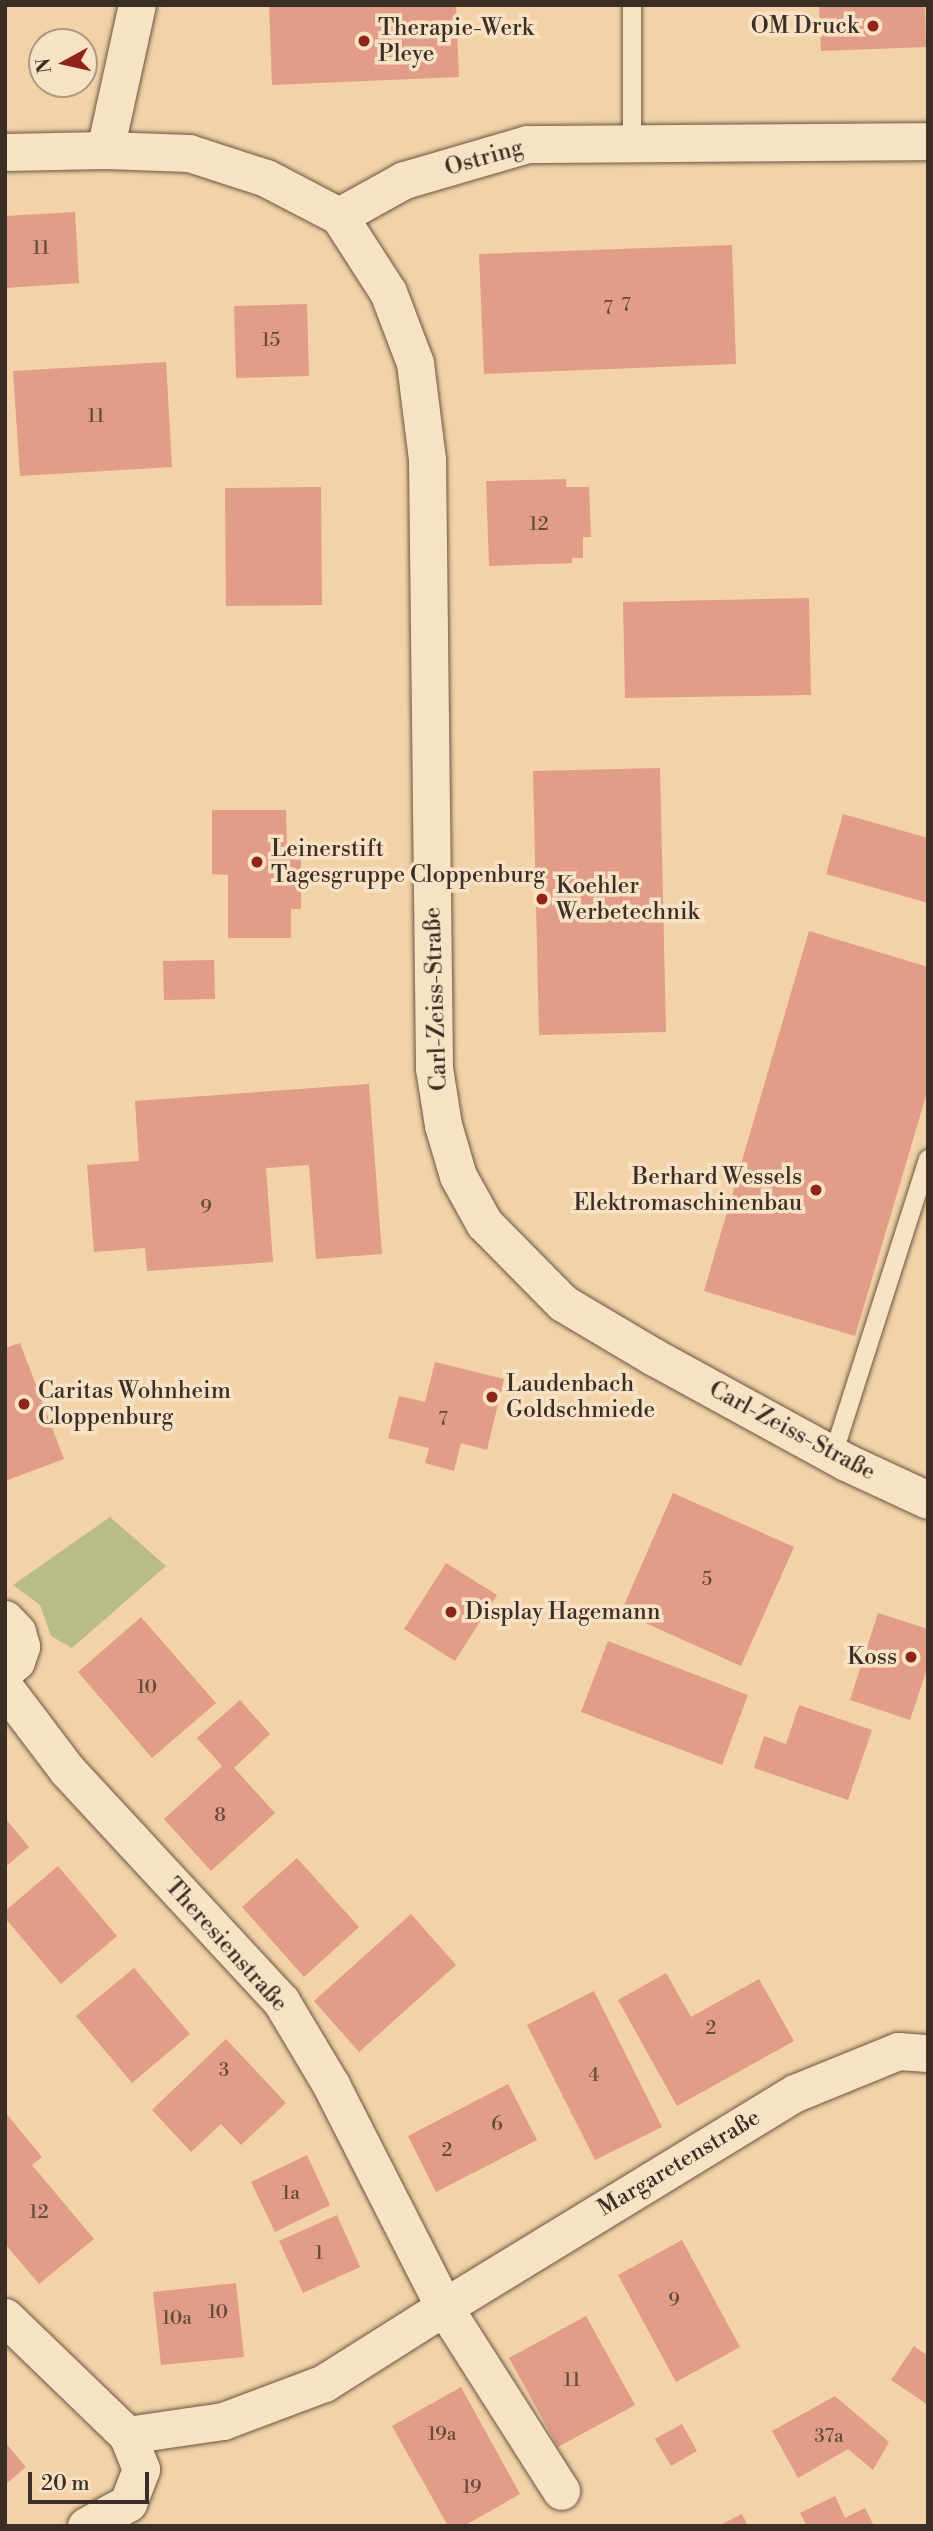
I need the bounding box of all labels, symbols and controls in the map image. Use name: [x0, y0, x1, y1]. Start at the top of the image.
place label: OM Druck: [751, 12, 859, 40]
place label: Therapie-Werk Pleye: [378, 14, 534, 68]
marker: OM Druck: [865, 18, 881, 34]
north arrow: [28, 28, 98, 98]
marker: Therapie-Werk Pleye: [356, 33, 372, 49]
text: N: [31, 57, 57, 75]
street label: Ostring: [442, 134, 526, 182]
house number: 11: [33, 238, 49, 260]
house number: 7: [621, 295, 631, 317]
house number: 7: [603, 298, 613, 320]
house number: 15: [262, 330, 280, 352]
house number: 11: [88, 406, 104, 428]
house number: 12: [529, 514, 549, 536]
place label: Leinerstift Tagesgruppe Cloppenburg: [271, 835, 545, 889]
marker: Leinerstift Tagesgruppe Cloppenburg: [249, 854, 265, 870]
place label: Koehler Werbetechnik: [556, 872, 699, 926]
marker: Koehler Werbetechnik: [534, 891, 550, 907]
street label: Carl-Zeiss-Straße: [419, 907, 453, 1091]
place label: Berhard Wessels Elektromaschinenbau: [573, 1163, 802, 1217]
marker: Berhard Wessels Elektromaschinenbau: [808, 1182, 824, 1198]
house number: 9: [200, 1197, 212, 1219]
place label: Laudenbach Goldschmiede: [506, 1370, 655, 1424]
street label: Carl-Zeiss-Straße: [704, 1376, 880, 1486]
place label: Caritas Wohnheim Cloppenburg: [38, 1377, 231, 1431]
marker: Laudenbach Goldschmiede: [484, 1389, 500, 1405]
marker: Caritas Wohnheim Cloppenburg: [16, 1396, 32, 1412]
house number: 7: [438, 1409, 448, 1431]
house number: 5: [702, 1569, 712, 1591]
place label: Display Hagemann: [465, 1598, 661, 1626]
marker: Display Hagemann: [443, 1604, 459, 1620]
place label: Koss: [847, 1643, 897, 1671]
marker: Koss: [903, 1649, 919, 1665]
house number: 10: [137, 1677, 157, 1699]
house number: 8: [214, 1805, 226, 1827]
street label: Theresienstraße: [159, 1873, 293, 2017]
house number: 2: [706, 2018, 716, 2040]
house number: 3: [219, 2060, 229, 2082]
house number: 4: [588, 2065, 600, 2087]
street label: Margaretenstraße: [593, 2104, 765, 2222]
house number: 6: [491, 2114, 503, 2136]
house number: 2: [442, 2140, 452, 2162]
house number: 1a: [282, 2183, 300, 2205]
house number: 12: [29, 2202, 49, 2224]
house number: 1: [315, 2243, 323, 2265]
house number: 9: [668, 2290, 680, 2312]
house number: 10: [208, 2302, 228, 2324]
house number: 10a: [162, 2308, 192, 2330]
house number: 11: [564, 2370, 580, 2392]
house number: 19a: [428, 2424, 456, 2446]
house number: 37a: [814, 2426, 844, 2448]
scale bar: [32, 2458, 152, 2502]
text: 20 m: [41, 2471, 90, 2497]
house number: 19: [462, 2477, 482, 2499]

